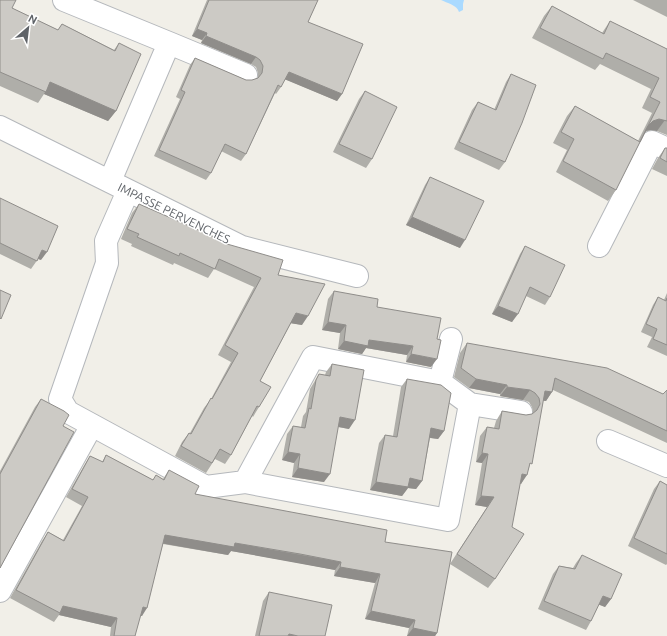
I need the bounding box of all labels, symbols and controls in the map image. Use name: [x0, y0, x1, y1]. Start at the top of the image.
north arrow: [8, 8, 48, 48]
text: N: [26, 12, 39, 26]
street label: IMPASSE PERVENCHES: [116, 180, 232, 246]

